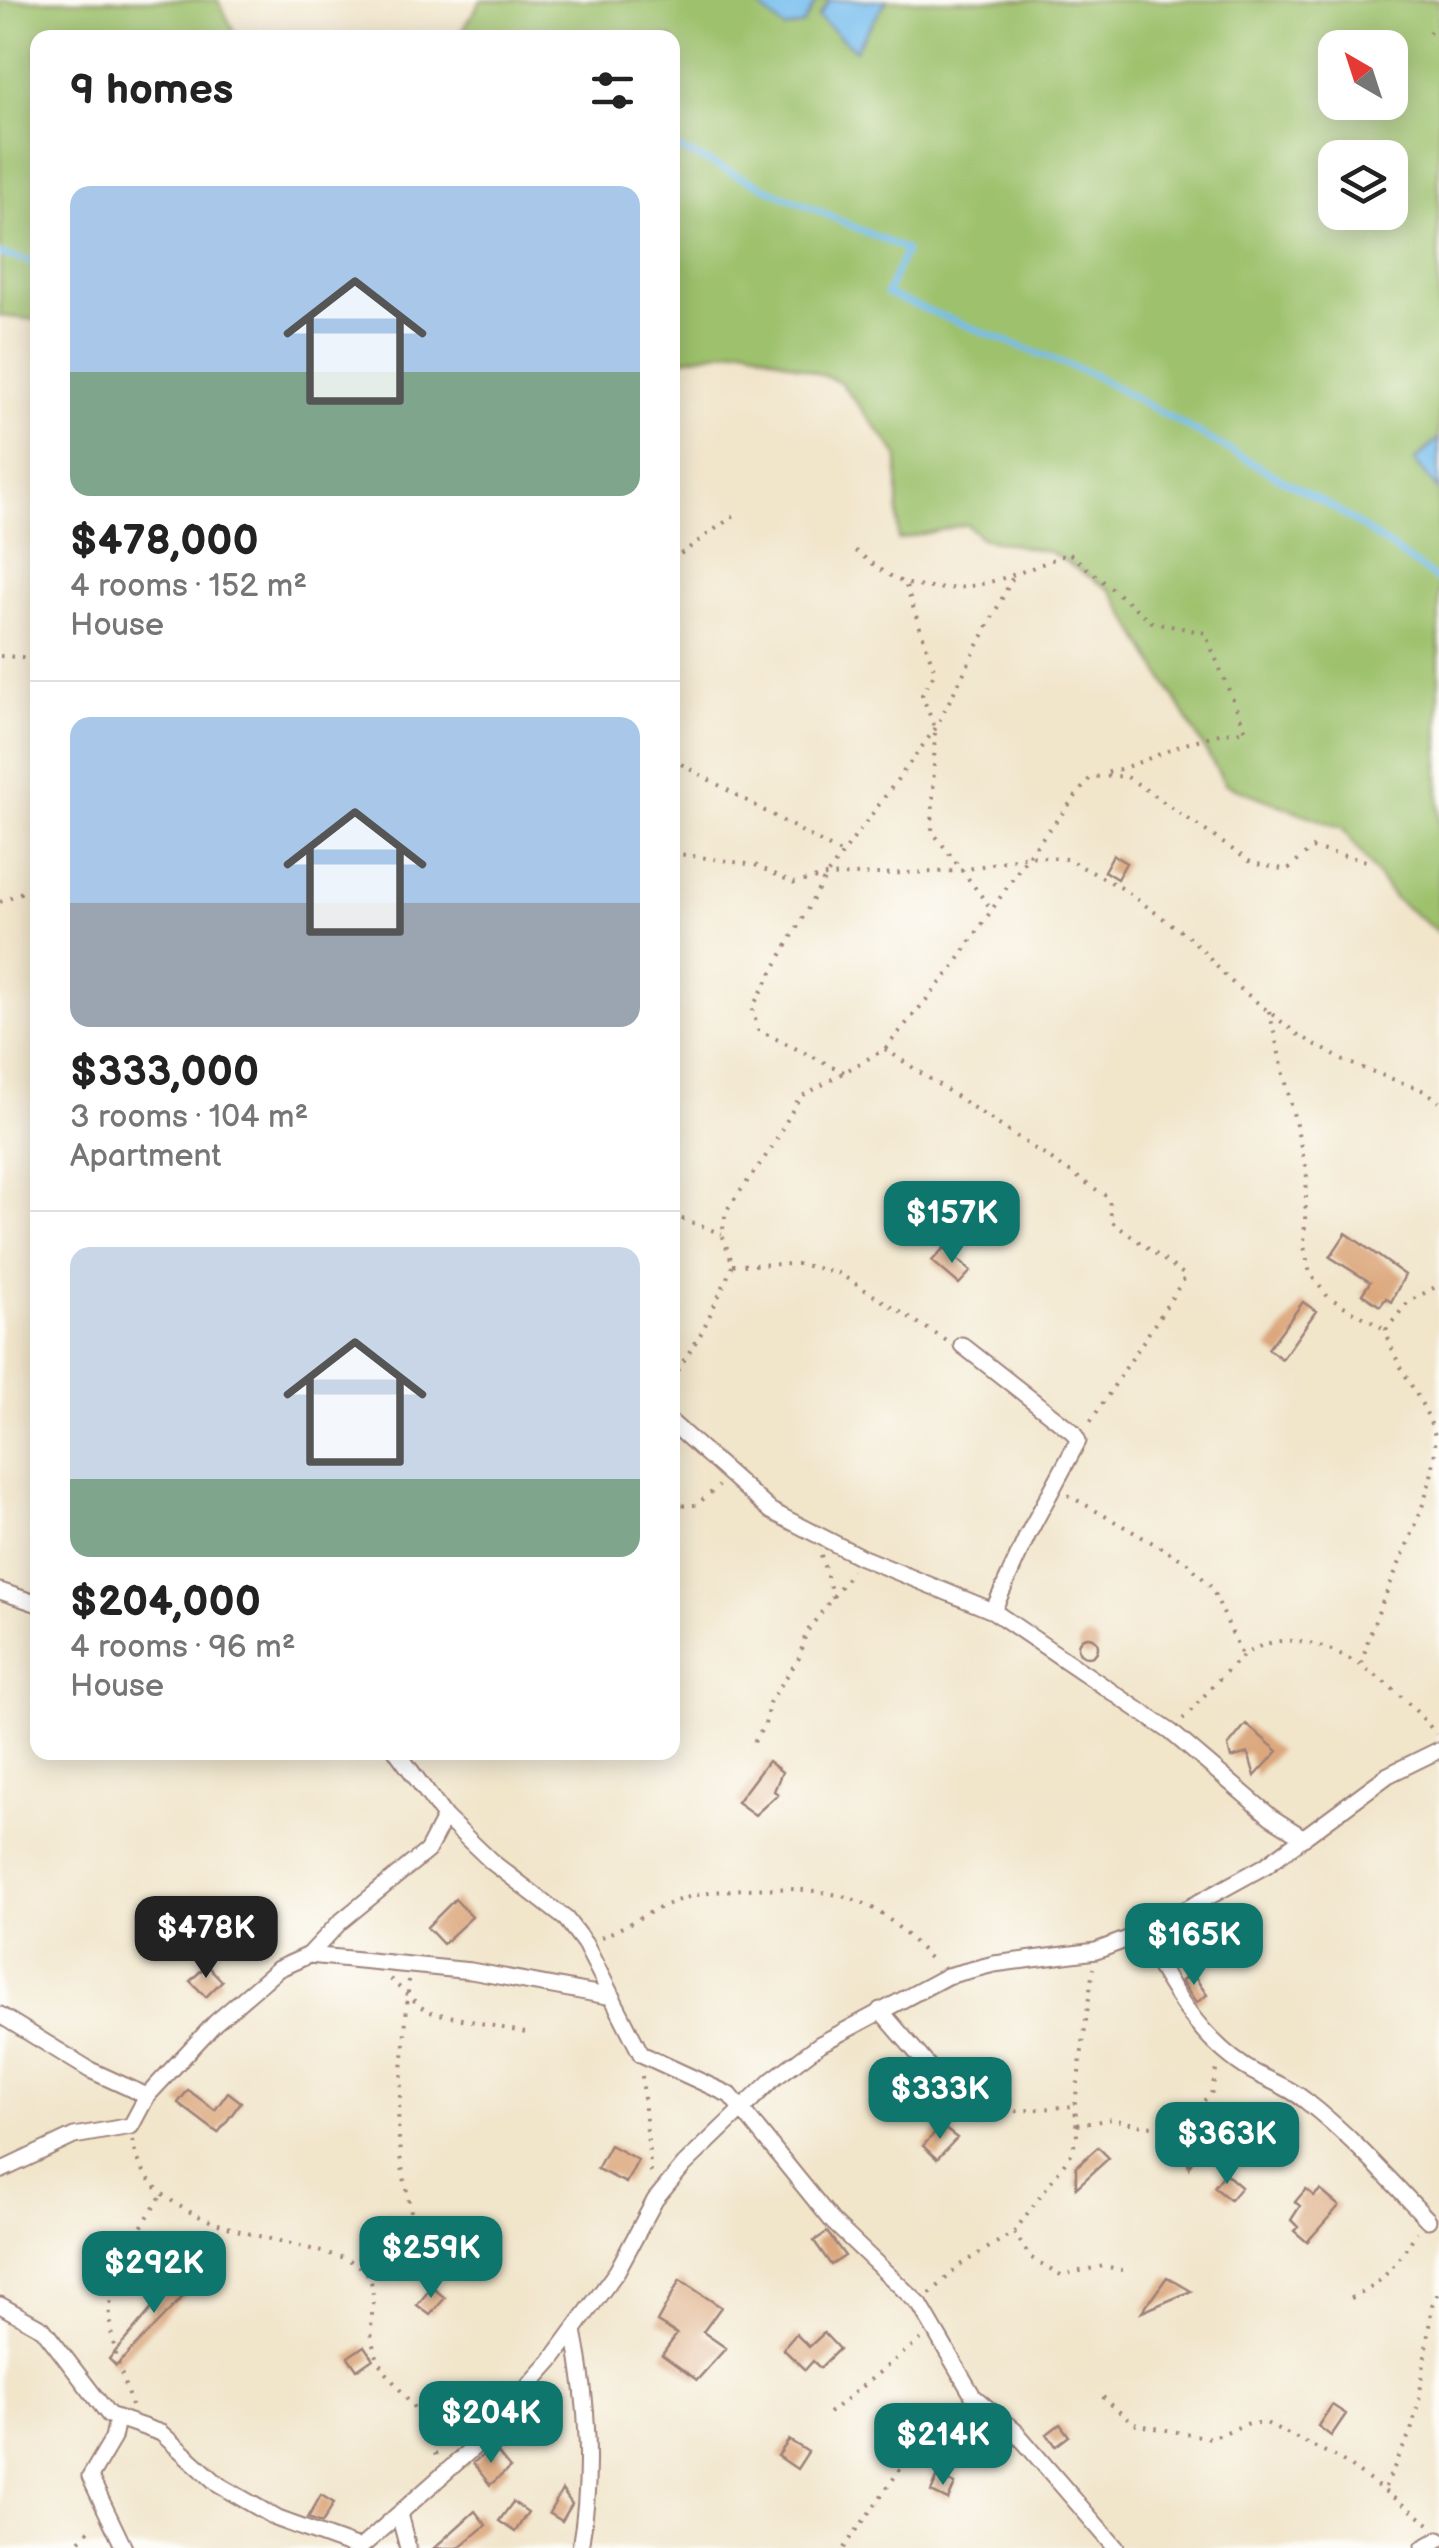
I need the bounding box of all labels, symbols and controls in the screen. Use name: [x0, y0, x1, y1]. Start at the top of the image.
north arrow: [1318, 30, 1408, 120]
map controls: [1318, 30, 1408, 230]
icon: filters: [585, 63, 640, 118]
text: 9 homes: [70, 65, 233, 116]
button: layers: [1318, 140, 1408, 230]
icon: home: [265, 251, 445, 431]
text: $478,000: [70, 516, 259, 567]
text: 4 rooms · 152 m²: [70, 567, 307, 606]
text: House: [70, 606, 164, 645]
icon: home: [265, 782, 445, 962]
text: $333,000: [70, 1047, 259, 1098]
text: 3 rooms · 104 m²: [70, 1098, 308, 1137]
text: Apartment: [70, 1137, 221, 1176]
pin: $157K: [882, 1181, 1022, 1266]
text: $157K: [906, 1194, 998, 1233]
icon: home: [265, 1312, 445, 1492]
text: $204,000: [70, 1577, 261, 1628]
text: 4 rooms · 96 m²: [70, 1628, 296, 1667]
text: House: [70, 1667, 164, 1706]
pin: $478K: [136, 1896, 276, 1981]
pin: $165K: [1124, 1903, 1264, 1988]
text: $478K: [157, 1909, 255, 1948]
text: $165K: [1147, 1916, 1241, 1955]
pin: $333K: [870, 2057, 1010, 2142]
text: $333K: [891, 2070, 989, 2109]
pin: $363K: [1157, 2102, 1297, 2187]
text: $363K: [1177, 2115, 1277, 2154]
pin: $259K: [361, 2216, 501, 2301]
text: $259K: [381, 2229, 481, 2268]
pin: $292K: [84, 2231, 224, 2316]
text: $292K: [104, 2244, 204, 2283]
pin: $204K: [421, 2381, 561, 2466]
text: $204K: [441, 2394, 541, 2433]
pin: $214K: [873, 2403, 1013, 2488]
text: $214K: [896, 2416, 990, 2455]

